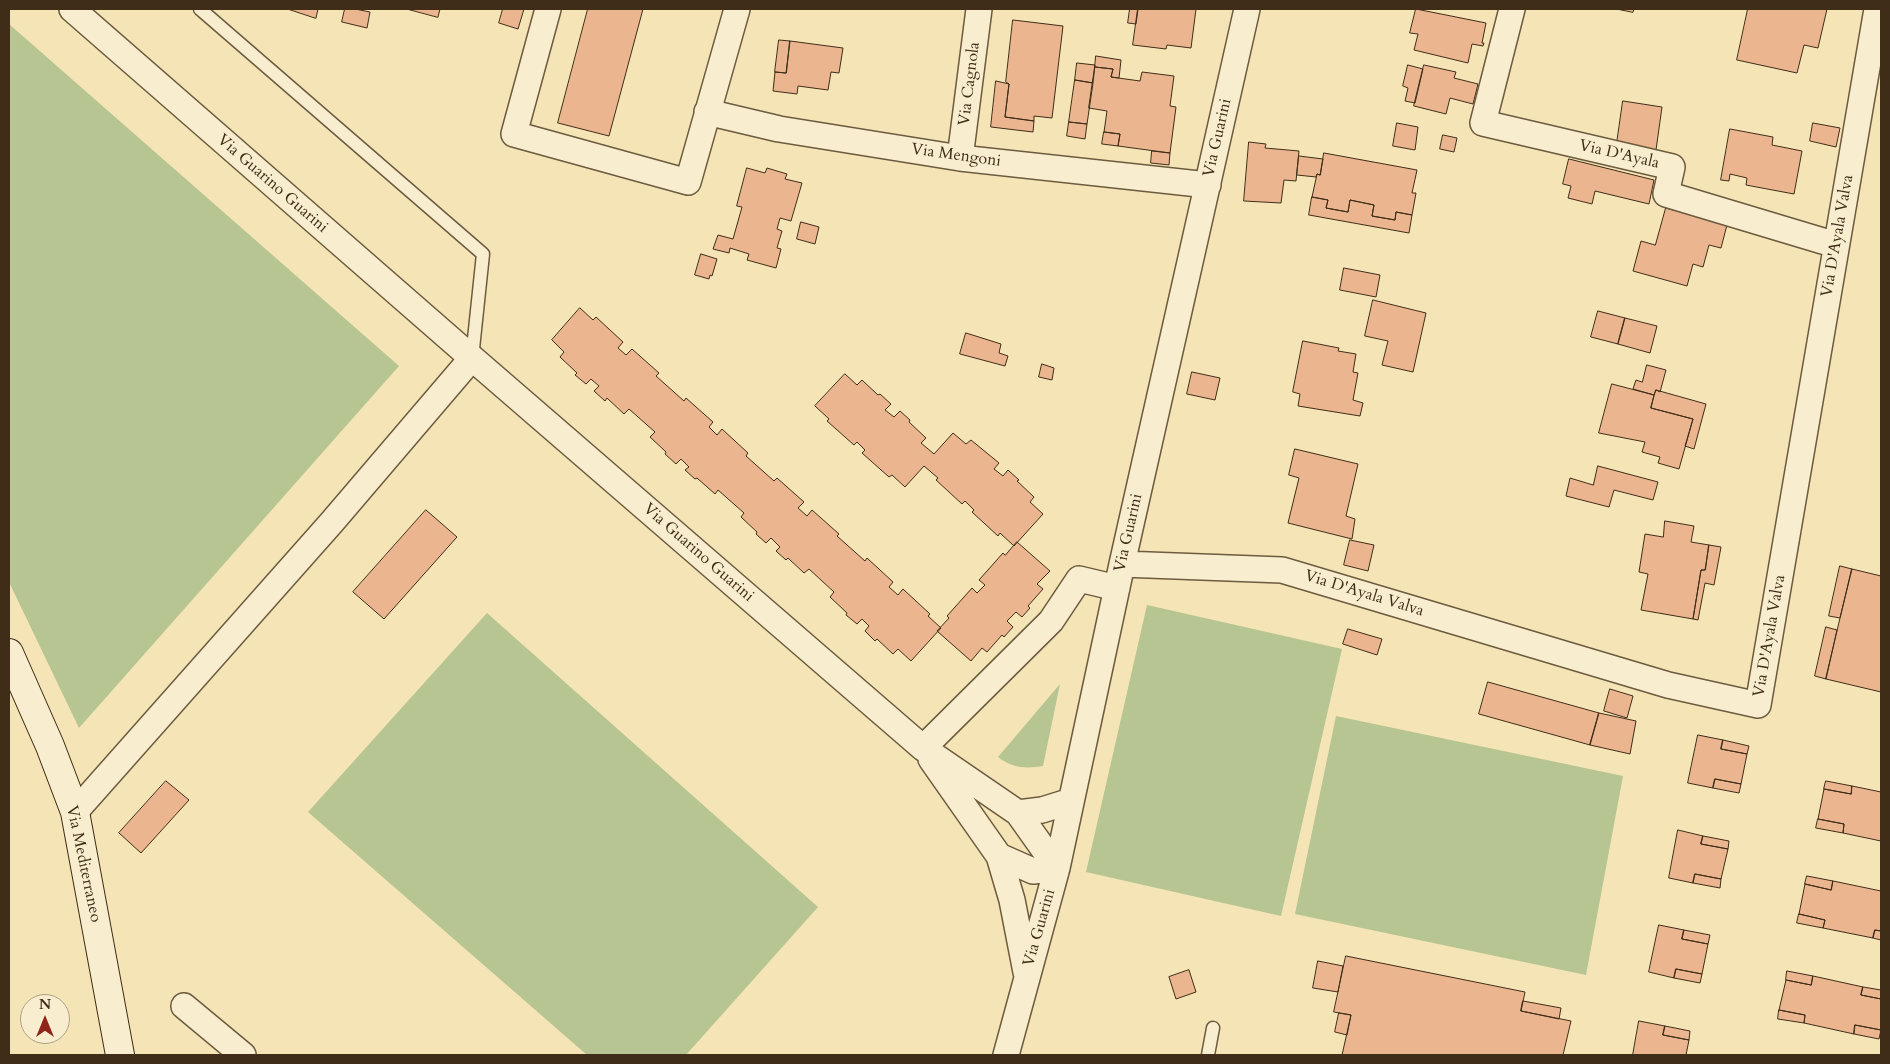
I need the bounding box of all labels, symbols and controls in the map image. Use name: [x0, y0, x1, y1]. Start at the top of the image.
street label: Via Cagnola: [955, 41, 985, 127]
street label: Via Guarini: [1200, 97, 1236, 179]
street label: Via Guarino Guarini: [213, 131, 331, 237]
street label: Via D'Ayala: [1577, 136, 1661, 174]
street label: Via Mengoni: [910, 140, 1002, 172]
street label: Via D'Ayala Valva: [1818, 173, 1858, 299]
street label: Via Guarini: [1111, 492, 1147, 574]
street label: Via Guarino Guarini: [639, 500, 757, 606]
street label: Via D'Ayala Valva: [1302, 567, 1426, 621]
street label: Via D'Ayala Valva: [1750, 573, 1790, 699]
street label: Via Mediterraneo: [61, 804, 105, 924]
street label: Via Guarini: [1020, 887, 1060, 969]
north arrow: [20, 994, 70, 1044]
text: N: [39, 995, 51, 1014]

